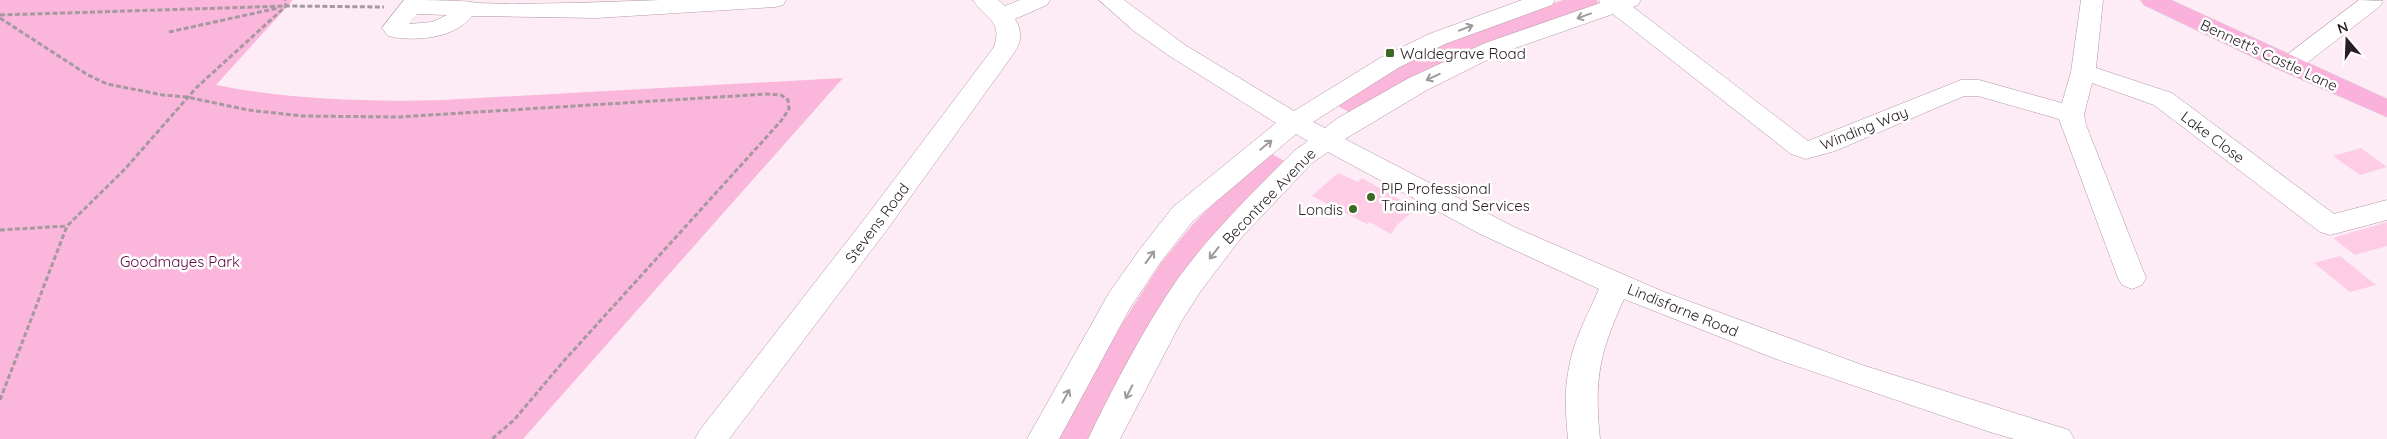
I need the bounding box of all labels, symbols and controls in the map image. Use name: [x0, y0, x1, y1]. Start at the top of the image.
one-way arrow: [1577, 12, 1592, 21]
street label: Bennett's Castle Lane: [2197, 15, 2341, 95]
north arrow: [2322, 15, 2372, 65]
text: N: [2335, 18, 2351, 38]
one-way arrow: [1458, 23, 1473, 32]
place label: Waldegrave Road: [1400, 44, 1526, 63]
marker: Waldegrave Road: [1384, 47, 1396, 59]
one-way arrow: [1426, 72, 1441, 82]
street label: Winding Way: [1817, 102, 1911, 154]
street label: Lake Close: [2177, 107, 2249, 167]
one-way arrow: [1259, 139, 1272, 150]
street label: Becontree Avenue: [1218, 144, 1320, 248]
street label: Stevens Road: [841, 179, 913, 267]
place label: PIP Professional Training and Services: [1381, 179, 1530, 215]
marker: PIP Professional Training and Services: [1365, 191, 1377, 203]
place label: Londis: [1298, 200, 1343, 219]
marker: Londis: [1347, 203, 1359, 215]
one-way arrow: [1208, 247, 1219, 260]
one-way arrow: [1144, 251, 1155, 264]
park label: Goodmayes Park: [120, 252, 240, 271]
street label: Lindisfarne Road: [1625, 279, 1741, 341]
one-way arrow: [1124, 384, 1133, 399]
one-way arrow: [1062, 389, 1071, 404]

